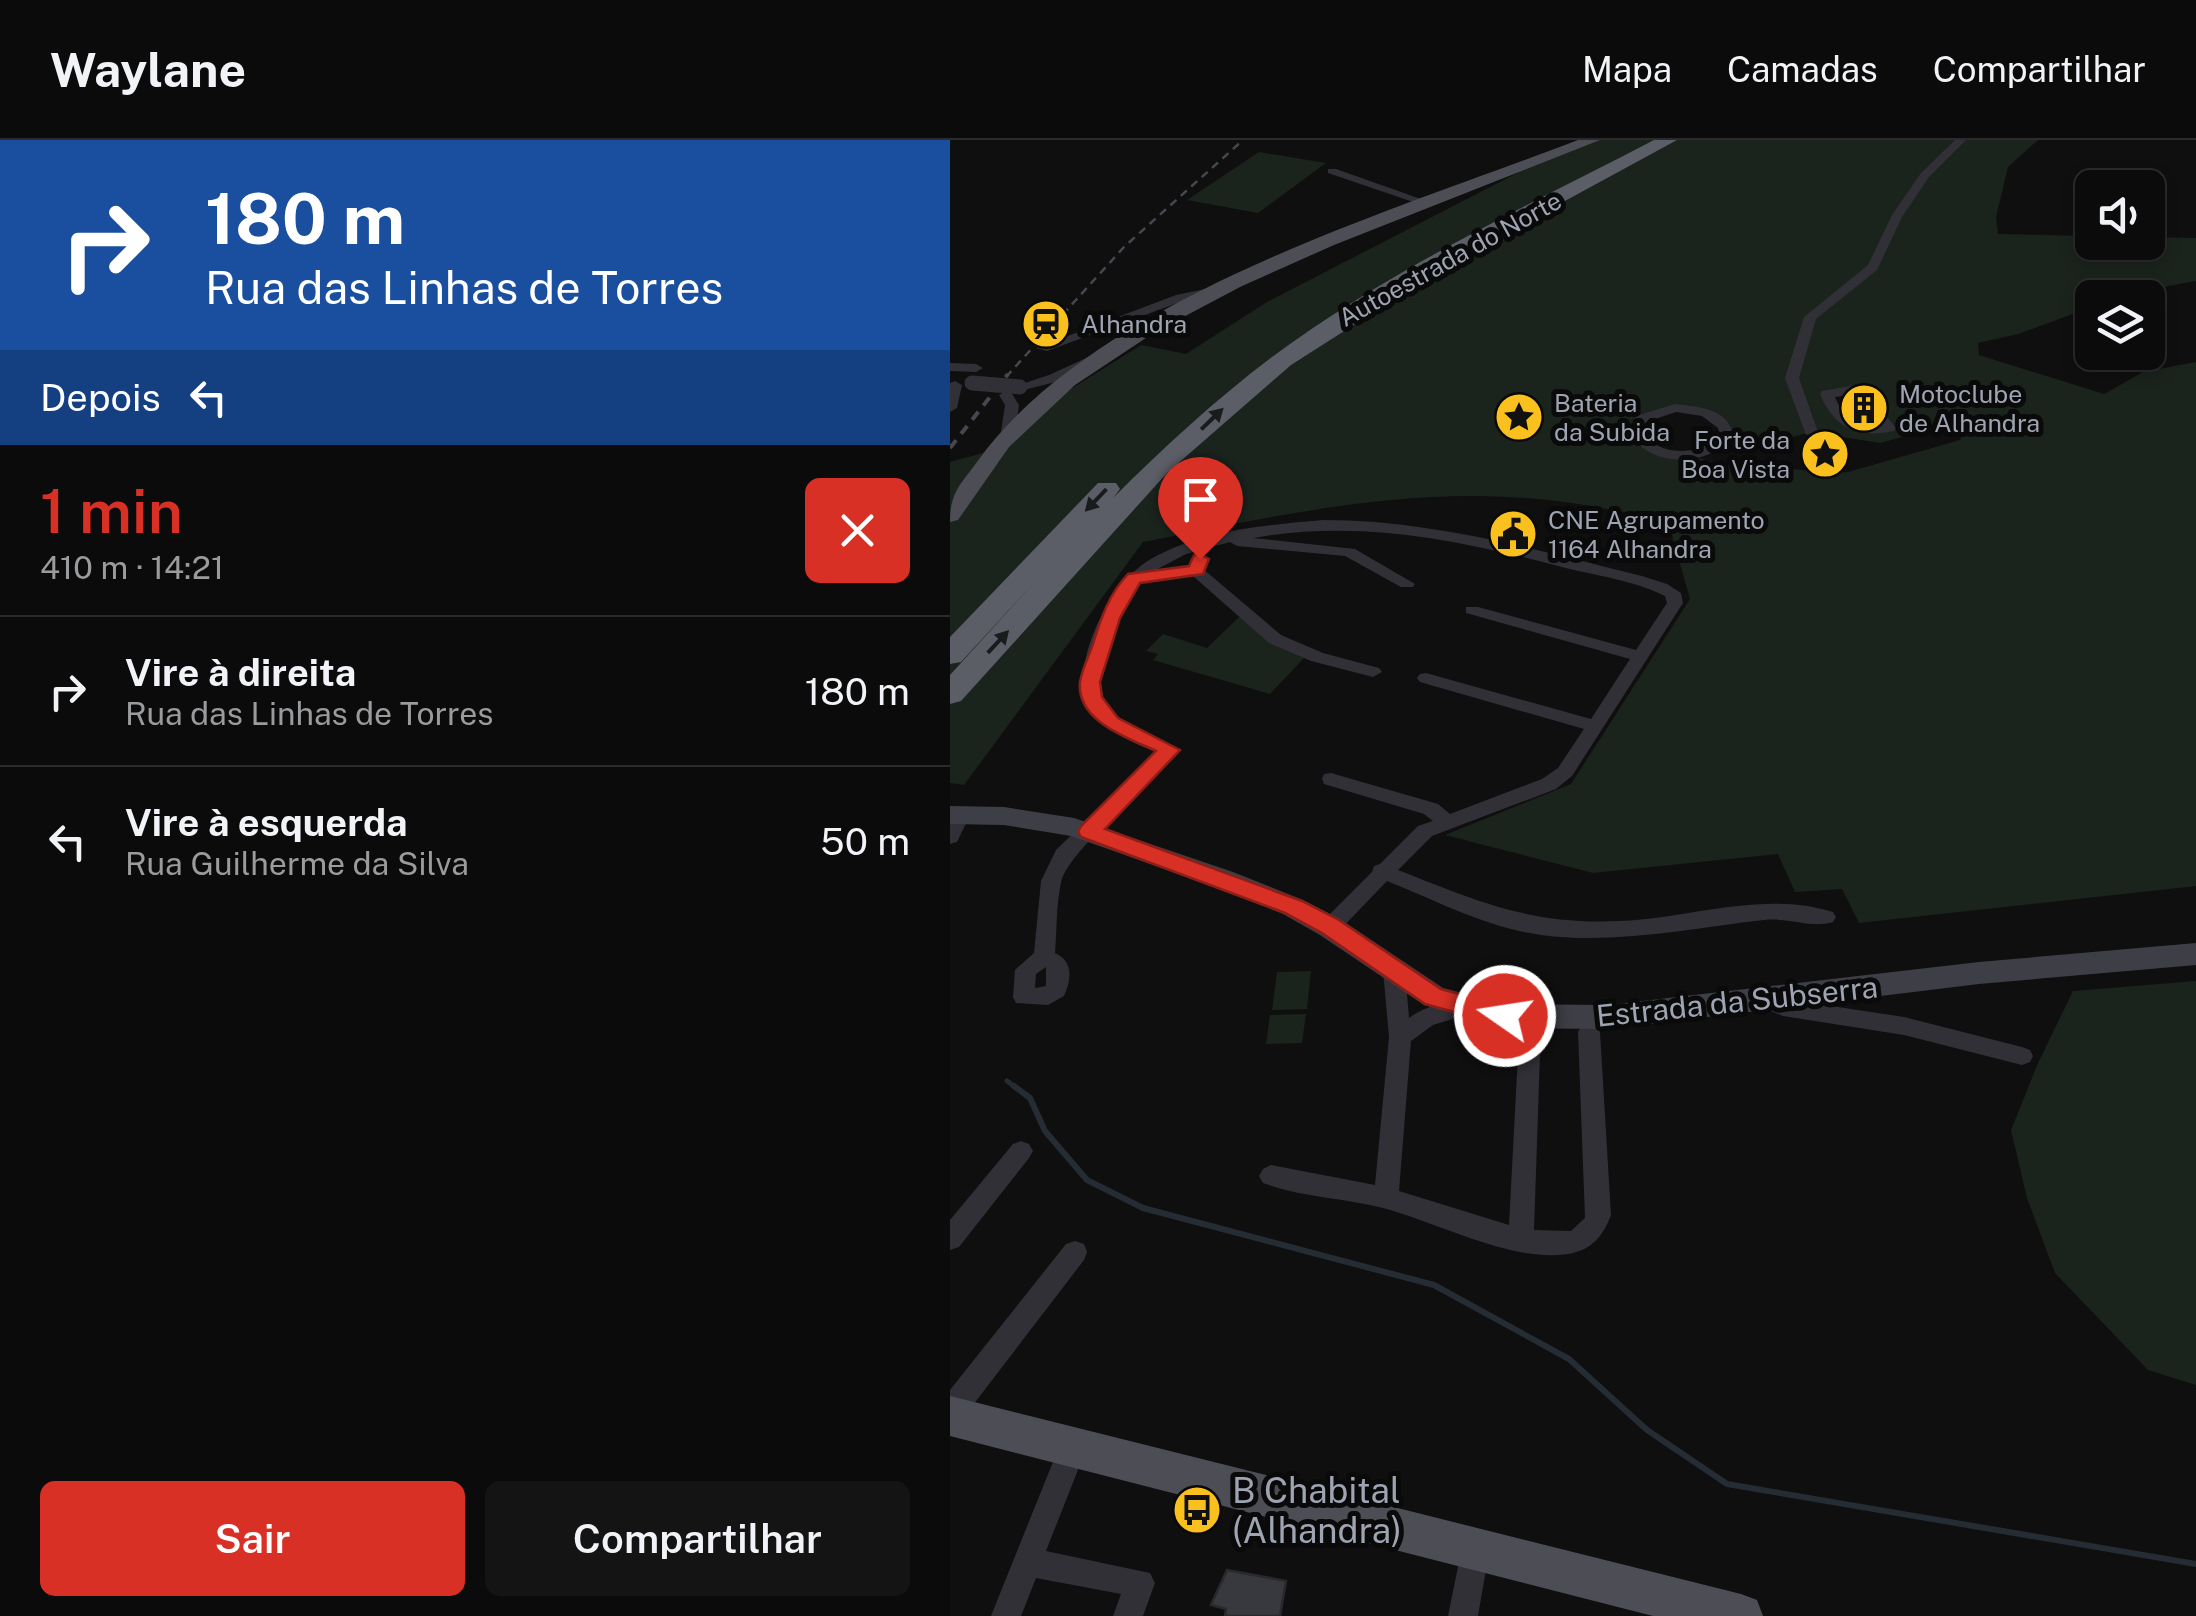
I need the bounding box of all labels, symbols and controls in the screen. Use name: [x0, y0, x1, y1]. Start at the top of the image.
text: Waylane: [50, 41, 246, 98]
text: Mapa: [1582, 49, 1672, 90]
text: Camadas: [1727, 49, 1878, 90]
text: Compartilhar: [1933, 49, 2146, 90]
map controls: [2075, 170, 2165, 370]
button: sound: [2075, 170, 2165, 260]
text: 180 m: [205, 177, 405, 260]
icon: right: [40, 180, 170, 310]
street label: Autoestrada do Norte: [1333, 185, 1567, 333]
text: Rua das Linhas de Torres: [205, 261, 723, 314]
button: layers: [2075, 280, 2165, 370]
station icon: Alhandra: [1020, 298, 1072, 350]
place label: Alhandra: [1081, 309, 1187, 339]
icon: left: [181, 370, 236, 425]
text: Depois: [40, 375, 161, 420]
place label: Motoclube de Alhandra: [1899, 379, 2040, 438]
building icon: Motoclube de Alhandra: [1838, 382, 1890, 434]
place label: Bateria da Subida: [1554, 388, 1670, 447]
place icon: Bateria da Subida: [1493, 391, 1545, 443]
one-way arrow: [1200, 408, 1224, 431]
place label: Forte da Boa Vista: [1681, 425, 1790, 484]
place icon: Forte da Boa Vista: [1799, 428, 1851, 480]
pin: [1158, 457, 1243, 560]
icon: arrive: [1173, 472, 1228, 527]
text: 1 min: [40, 476, 183, 547]
button: close: [805, 478, 910, 583]
one-way arrow: [1085, 488, 1108, 512]
place label: CNE Agrupamento 1164 Alhandra: [1548, 505, 1765, 564]
public building icon: CNE Agrupamento 1164 Alhandra: [1487, 508, 1539, 560]
text: 410 m · 14:21: [40, 549, 224, 586]
one-way arrow: [986, 630, 1009, 654]
text: Vire à direita: [125, 650, 356, 695]
icon: right: [40, 664, 95, 719]
text: 180 m: [805, 669, 910, 714]
text: Rua das Linhas de Torres: [125, 695, 494, 732]
text: Vire à esquerda: [125, 800, 408, 845]
icon: left: [40, 814, 95, 869]
text: 50 m: [820, 819, 910, 864]
text: Rua Guilherme da Silva: [125, 845, 469, 882]
position arrow: [1453, 964, 1557, 1068]
street label: Estrada da Subserra: [1594, 968, 1880, 1034]
place label: B Chabital (Alhandra): [1232, 1470, 1402, 1551]
button: Sair: [40, 1481, 465, 1596]
button: Compartilhar: [485, 1481, 910, 1596]
bus stop icon: B Chabital (Alhandra): [1171, 1484, 1223, 1536]

